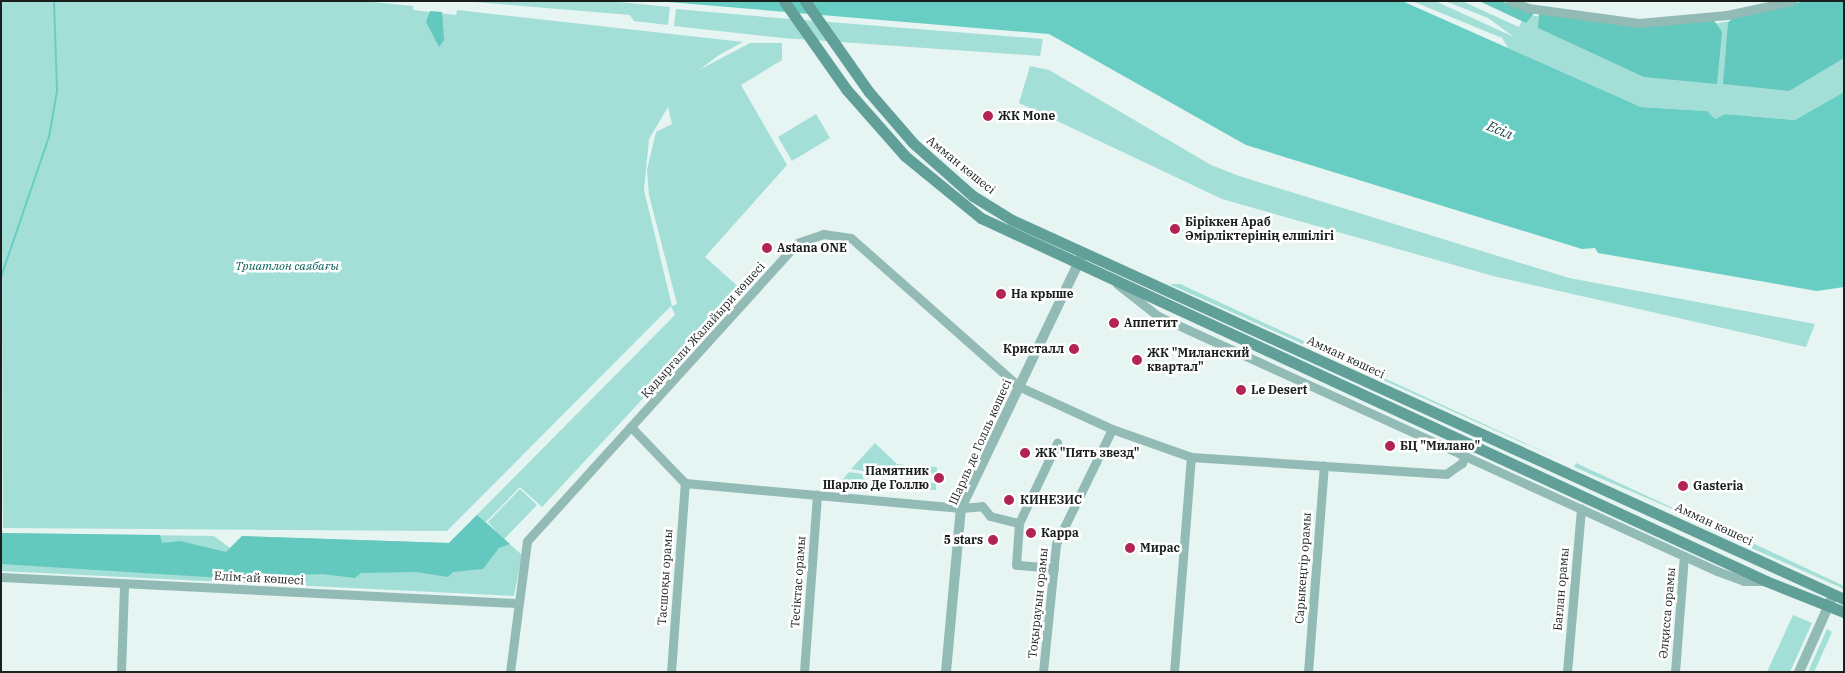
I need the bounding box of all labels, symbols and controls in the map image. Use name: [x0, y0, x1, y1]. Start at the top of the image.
place label: ЖК Mone: [998, 109, 1055, 123]
marker: ЖК Mone: [982, 110, 994, 122]
water label: Есіл: [1485, 117, 1515, 143]
street label: Амман көшесі: [924, 133, 998, 197]
place label: Біріккен Араб Әмірліктерінің елшілігі: [1185, 215, 1334, 243]
marker: Біріккен Араб Әмірліктерінің елшілігі: [1169, 223, 1181, 235]
place label: Astana ONE: [777, 241, 847, 255]
marker: Astana ONE: [761, 242, 773, 254]
park label: Триатлон саябағы: [235, 259, 339, 273]
street label: Қадырғали Жалайыри көшесі: [638, 259, 768, 401]
place label: На крыше: [1011, 287, 1073, 301]
marker: На крыше: [995, 288, 1007, 300]
place label: Аппетит: [1124, 316, 1178, 330]
marker: Аппетит: [1108, 317, 1120, 329]
street label: Амман көшесі: [1305, 333, 1387, 381]
place label: Кристалл: [1003, 342, 1064, 356]
marker: Кристалл: [1068, 343, 1080, 355]
place label: ЖК "Миланский квартал": [1147, 346, 1249, 374]
marker: ЖК "Миланский квартал": [1131, 354, 1143, 366]
street label: Шарль де Голль көшесі: [946, 377, 1014, 507]
place label: Le Desert: [1251, 383, 1307, 397]
marker: Le Desert: [1235, 384, 1247, 396]
place label: БЦ "Милано": [1400, 439, 1480, 453]
marker: БЦ "Милано": [1384, 440, 1396, 452]
place label: ЖК "Пять звезд": [1035, 446, 1140, 460]
marker: ЖК "Пять звезд": [1019, 447, 1031, 459]
place label: Памятник Шарлю Де Голлю: [823, 464, 929, 492]
marker: Памятник Шарлю Де Голлю: [933, 472, 945, 484]
place label: Gasteria: [1693, 479, 1743, 493]
marker: Gasteria: [1677, 480, 1689, 492]
marker: КИНЕЗИС: [1002, 493, 1016, 507]
place label: КИНЕЗИС: [1020, 493, 1082, 507]
street label: Амман көшесі: [1673, 500, 1755, 548]
street label: Сарыкеңгір орамы: [1292, 512, 1314, 624]
place label: Карра: [1041, 526, 1079, 540]
marker: Карра: [1025, 527, 1037, 539]
street label: Тасшоқы орамы: [654, 528, 676, 626]
place label: 5 stars: [944, 533, 983, 547]
marker: 5 stars: [987, 534, 999, 546]
street label: Тесіктас орамы: [788, 536, 808, 628]
place label: Мирас: [1140, 541, 1180, 555]
marker: Мирас: [1124, 542, 1136, 554]
street label: Тоқырауын орамы: [1025, 547, 1051, 659]
street label: Бағлан орамы: [1550, 547, 1572, 631]
street label: Әлқисса орамы: [1656, 567, 1678, 659]
street label: Елім-ай көшесі: [214, 568, 304, 588]

